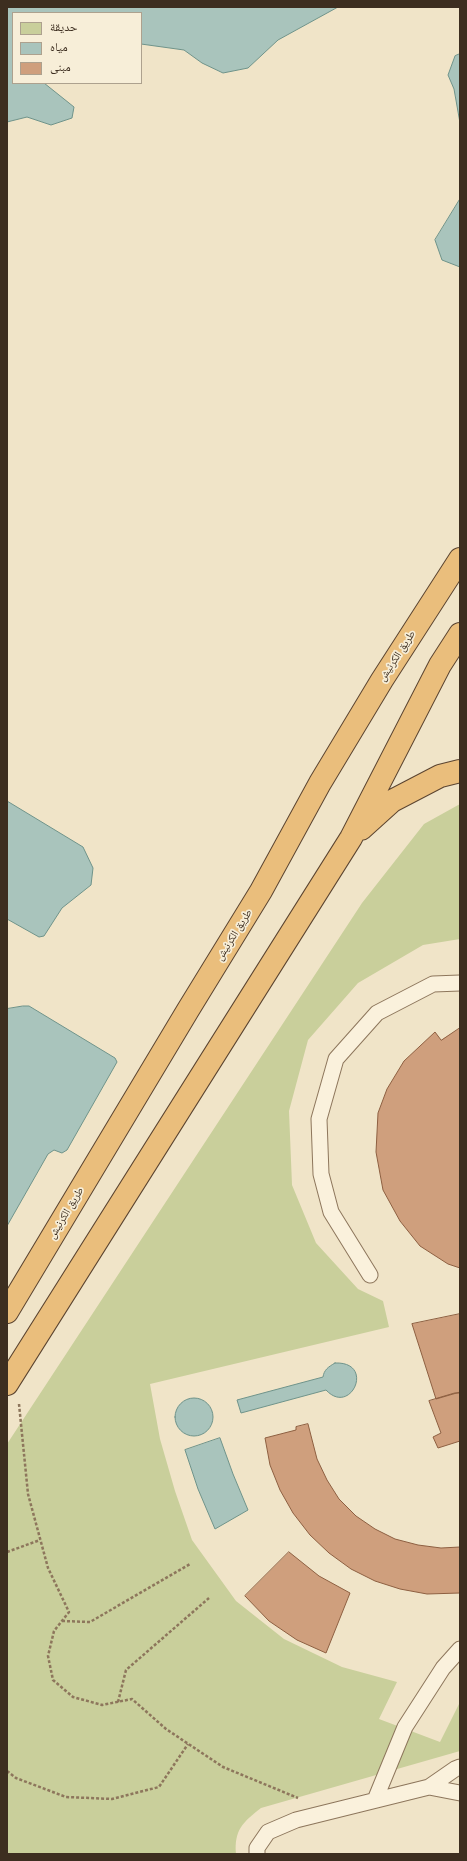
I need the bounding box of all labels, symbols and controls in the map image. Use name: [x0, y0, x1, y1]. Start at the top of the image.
legend: [12, 12, 142, 84]
text: حديقة: [50, 19, 78, 34]
text: مياه: [50, 39, 68, 54]
text: مبنى: [50, 59, 71, 74]
street label: طريق الكرنيش: [376, 628, 418, 684]
street label: طريق الكرنيش: [213, 907, 255, 963]
street label: طريق الكرنيش: [45, 1185, 87, 1241]

